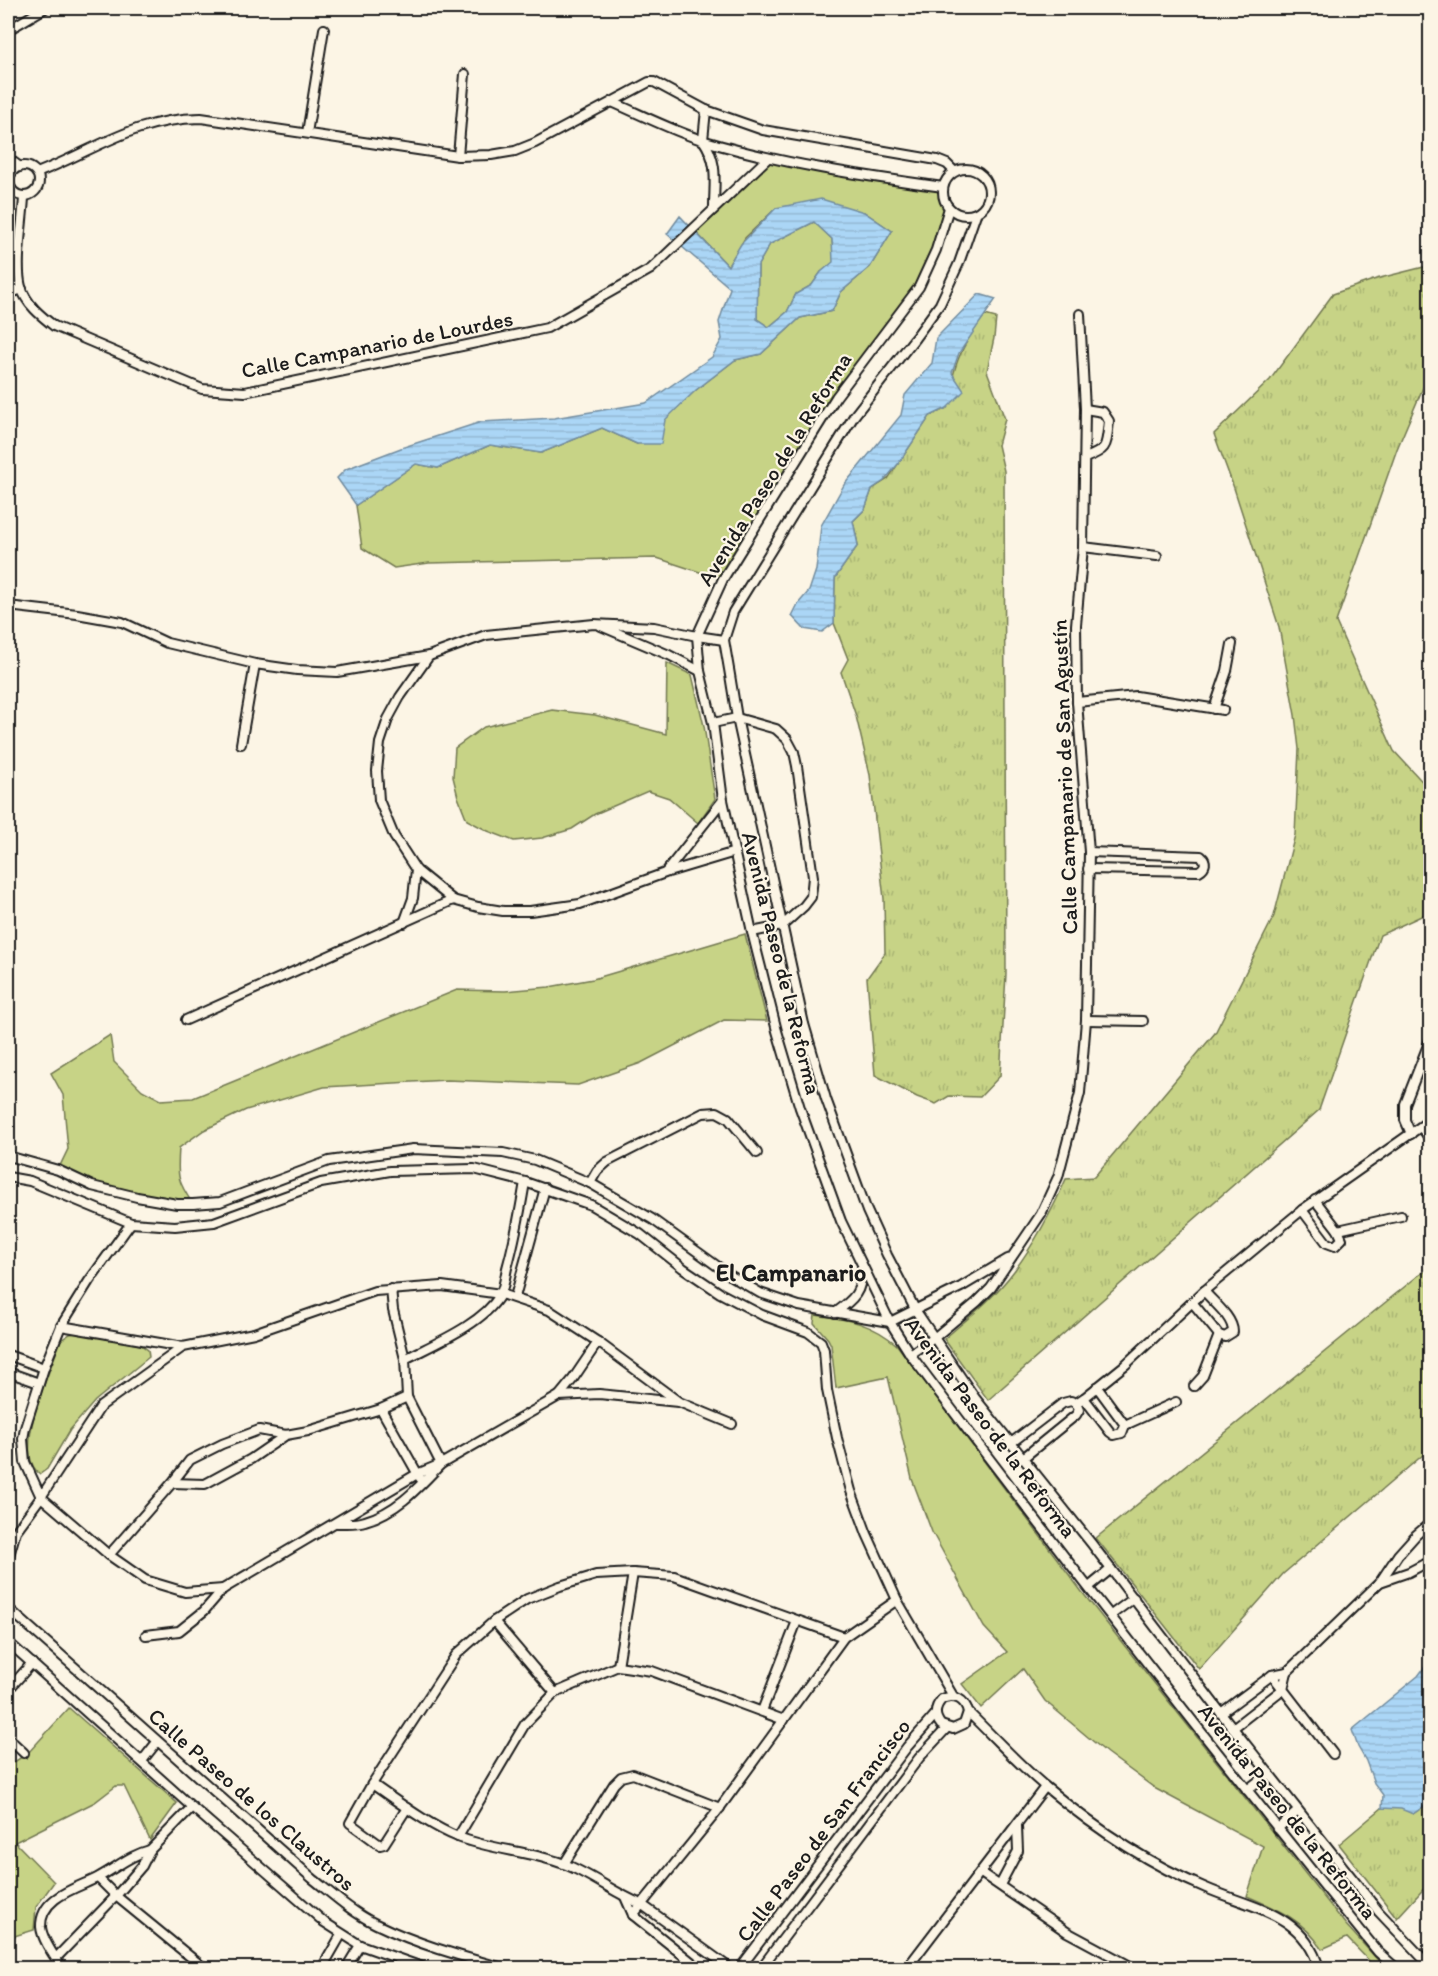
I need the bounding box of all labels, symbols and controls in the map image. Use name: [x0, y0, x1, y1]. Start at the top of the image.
street label: Calle Campanario de Lourdes: [239, 305, 515, 384]
street label: Avenida Paseo de la Reforma: [692, 348, 857, 591]
street label: Calle Campanario de San Agustín: [1045, 618, 1083, 935]
street label: Avenida Paseo de la Reforma: [736, 829, 827, 1097]
district label: El Campanario: [716, 1258, 866, 1288]
street label: Avenida Paseo de la Reforma: [899, 1311, 1083, 1543]
street label: Avenida Paseo de la Reforma: [1192, 1698, 1383, 1925]
street label: Calle Paseo de los Claustros: [143, 1702, 361, 1897]
street label: Calle Paseo de San Francisco: [731, 1713, 916, 1947]

